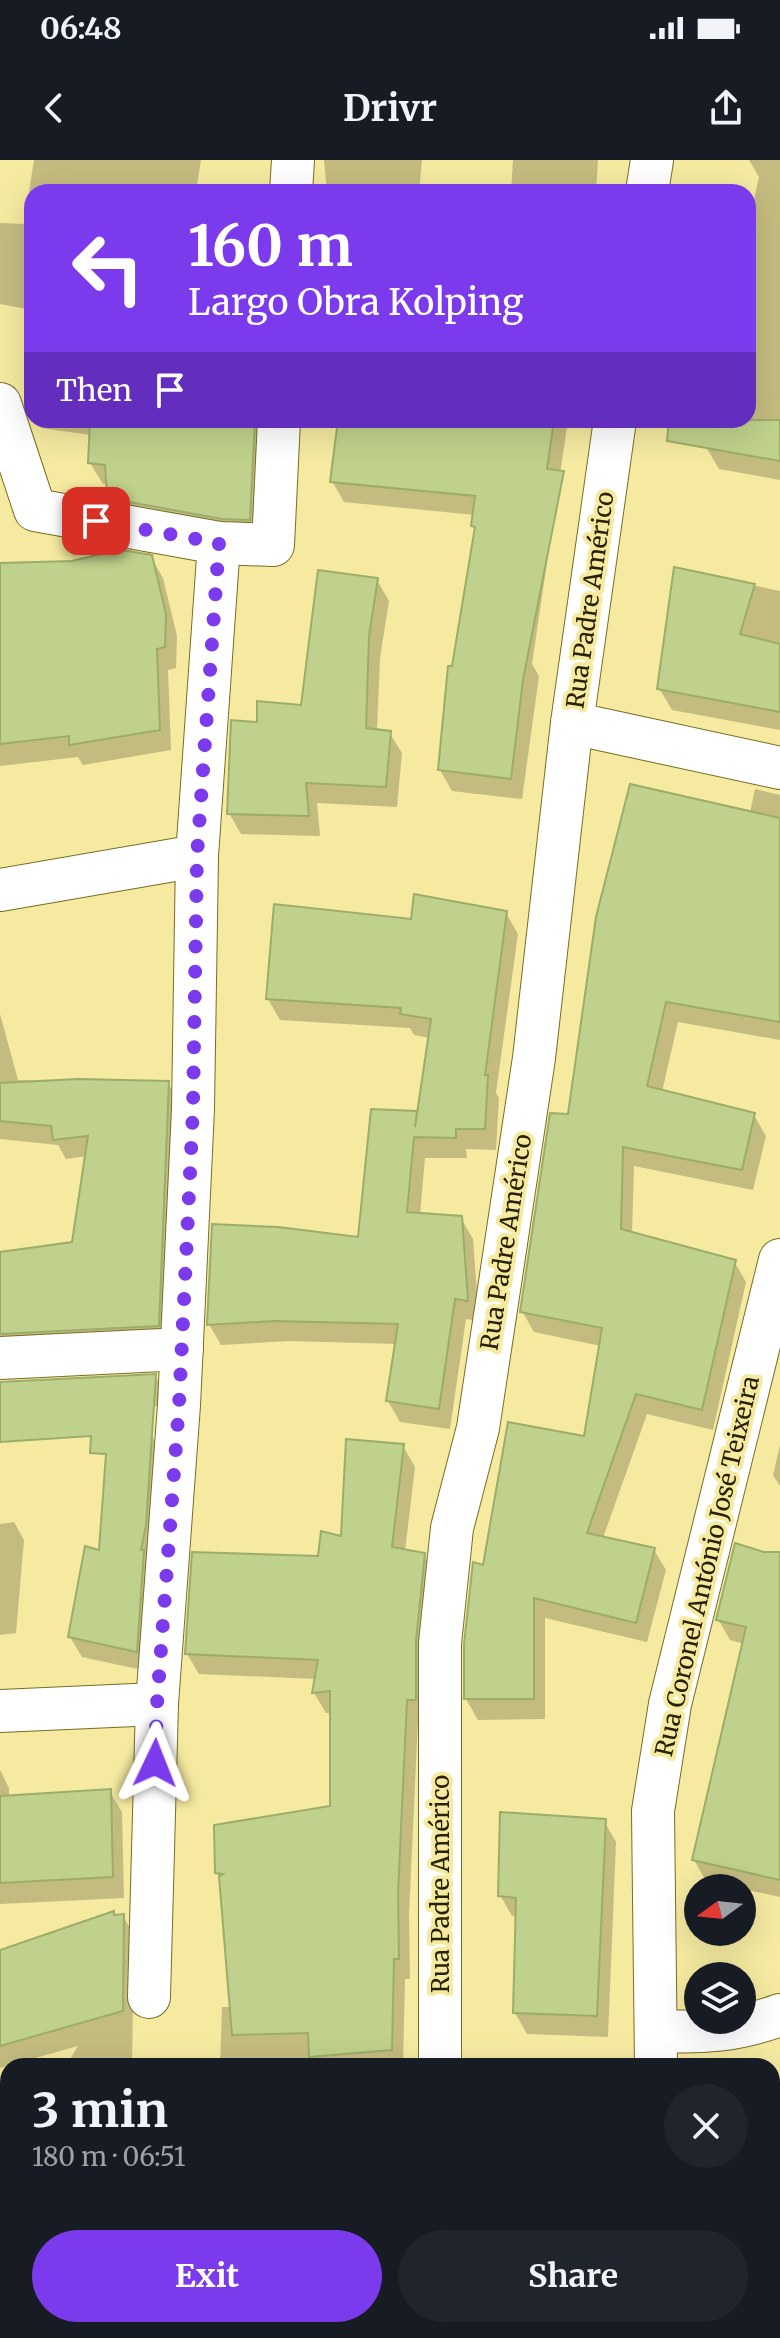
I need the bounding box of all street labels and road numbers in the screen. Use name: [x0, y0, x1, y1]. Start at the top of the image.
street label: Rua Padre Américo: [559, 490, 621, 710]
street label: Rua Padre Américo: [474, 1132, 538, 1352]
street label: Rua Coronel António José Teixeira: [648, 1373, 766, 1759]
street label: Rua Padre Américo: [425, 1775, 456, 1993]

